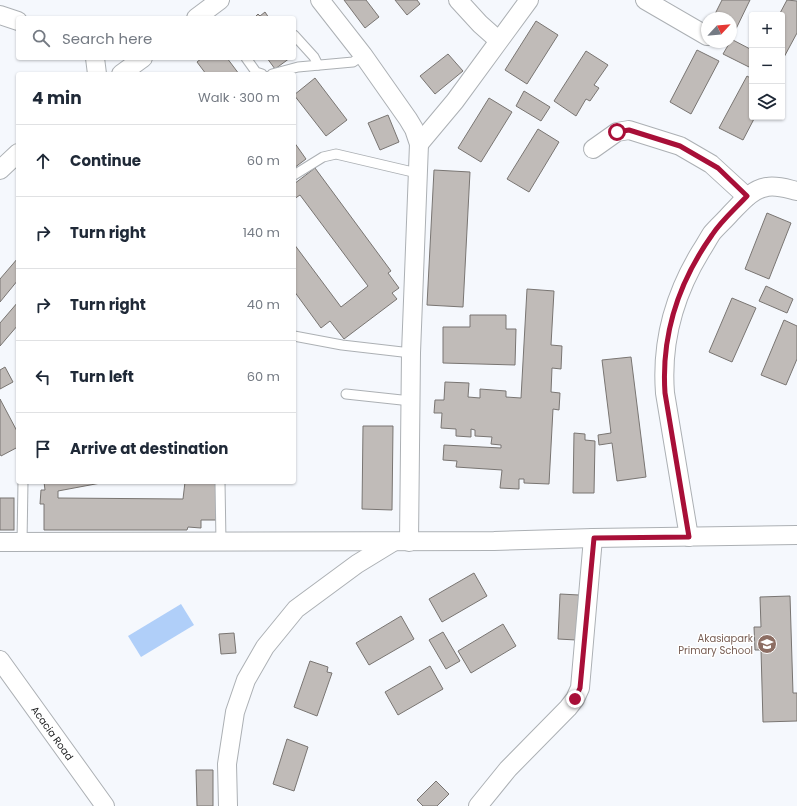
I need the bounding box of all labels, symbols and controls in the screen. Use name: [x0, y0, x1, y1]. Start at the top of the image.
north arrow: [701, 12, 737, 48]
map controls: [749, 12, 785, 120]
button: +: [749, 12, 785, 48]
search box: [16, 16, 296, 60]
icon: search: [30, 27, 52, 49]
text: Search here: [62, 28, 152, 49]
button: −: [749, 48, 785, 84]
button: layers: [749, 84, 785, 120]
text: 4 min: [32, 86, 82, 110]
text: Walk · 300 m: [198, 88, 280, 107]
route start: [608, 123, 626, 141]
icon: ahead: [32, 150, 54, 172]
text: Continue: [70, 150, 141, 171]
text: 60 m: [247, 151, 280, 170]
icon: right: [32, 222, 54, 244]
text: Turn right: [70, 222, 146, 243]
text: 140 m: [243, 223, 280, 242]
icon: right: [32, 294, 54, 316]
text: Turn right: [70, 294, 146, 315]
text: 40 m: [247, 295, 280, 314]
icon: left: [32, 366, 54, 388]
text: Turn left: [70, 366, 134, 387]
text: 60 m: [247, 367, 280, 386]
icon: arrive: [32, 438, 54, 460]
text: Arrive at destination: [70, 438, 228, 459]
place label: Akasiapark Primary School: [678, 631, 754, 658]
school or university icon: Akasiapark Primary School: [756, 633, 778, 655]
route end: [566, 690, 584, 708]
street label: Acacia Road: [28, 703, 77, 763]

